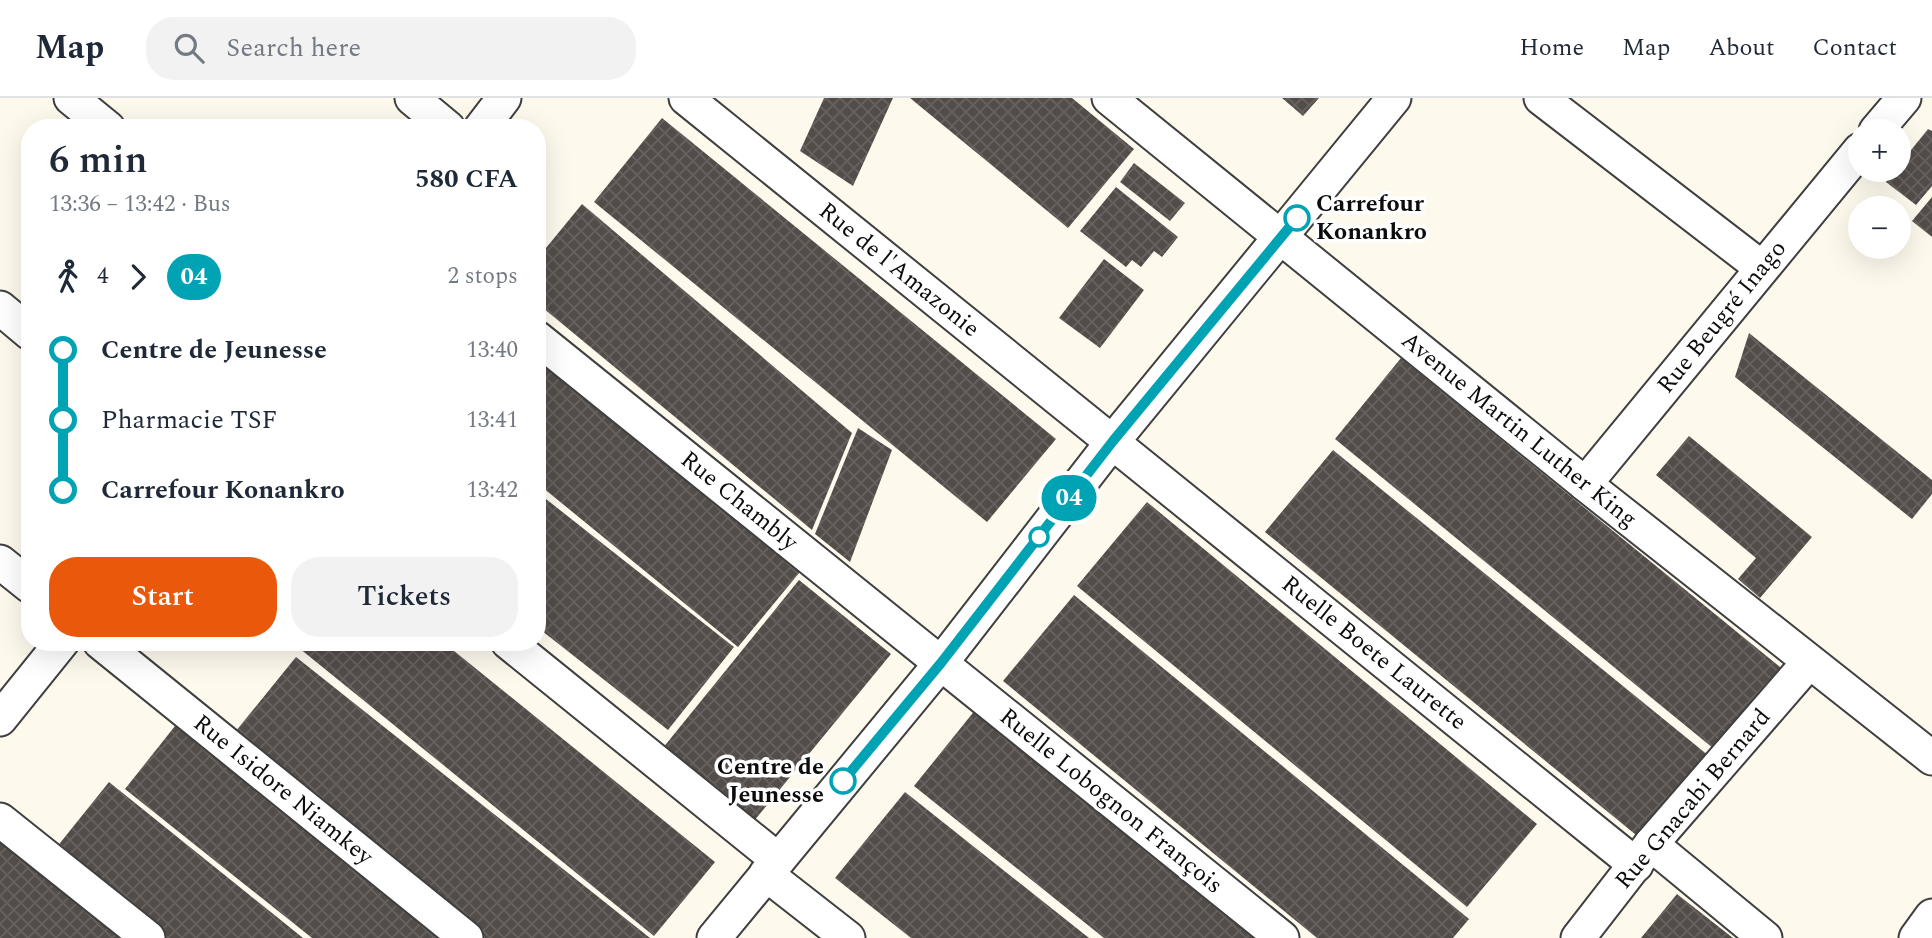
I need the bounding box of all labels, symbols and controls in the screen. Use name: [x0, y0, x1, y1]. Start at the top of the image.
search box: [146, 17, 636, 80]
text: Map: [35, 23, 104, 73]
text: Search here: [226, 28, 361, 68]
icon: search: [170, 29, 208, 67]
text: Home: [1519, 30, 1584, 66]
text: Map: [1622, 30, 1670, 66]
text: About: [1708, 30, 1774, 66]
text: Contact: [1812, 30, 1897, 66]
map controls: [1848, 119, 1911, 259]
button: +: [1848, 119, 1911, 182]
text: 6 min: [49, 132, 148, 190]
text: 580 CFA: [415, 159, 518, 199]
place label: Carrefour Konankro: [1316, 186, 1427, 250]
text: 13:36 – 13:42 · Bus: [49, 187, 231, 222]
street label: Rue de l'Amazonie: [811, 194, 987, 346]
button: −: [1848, 196, 1911, 259]
marker: Carrefour Konankro: [1284, 205, 1310, 231]
street label: Rue Beugré Inago: [1649, 232, 1795, 402]
icon: walk: [49, 258, 87, 296]
icon: forward: [119, 258, 157, 296]
text: 4: [97, 259, 109, 294]
text: 04: [181, 259, 207, 295]
text: 2 stops: [448, 259, 518, 294]
street label: Avenue Martin Luther King: [1393, 323, 1645, 537]
text: Centre de Jeunesse: [101, 330, 327, 370]
text: 13:40: [466, 333, 518, 368]
text: Pharmacie TSF: [101, 400, 278, 440]
text: 13:41: [466, 403, 518, 438]
street label: Rue Chambly: [672, 442, 807, 561]
text: Carrefour Konankro: [101, 470, 345, 510]
text: 13:42: [466, 473, 518, 508]
line badge: 04: [1038, 475, 1100, 521]
text: 04: [1056, 480, 1082, 516]
unlabelled marker: [1029, 527, 1049, 547]
button: Start: [49, 557, 277, 637]
button: Tickets: [291, 557, 518, 637]
street label: Ruelle Boete Laurette: [1273, 567, 1475, 739]
street label: Ruelle Lobognon François: [991, 699, 1231, 903]
street label: Rue Gnacabi Bernard: [1606, 701, 1780, 897]
street label: Rue Isidore Niamkey: [185, 706, 382, 875]
place label: Centre de Jeunesse: [717, 749, 824, 813]
marker: Centre de Jeunesse: [830, 768, 856, 794]

